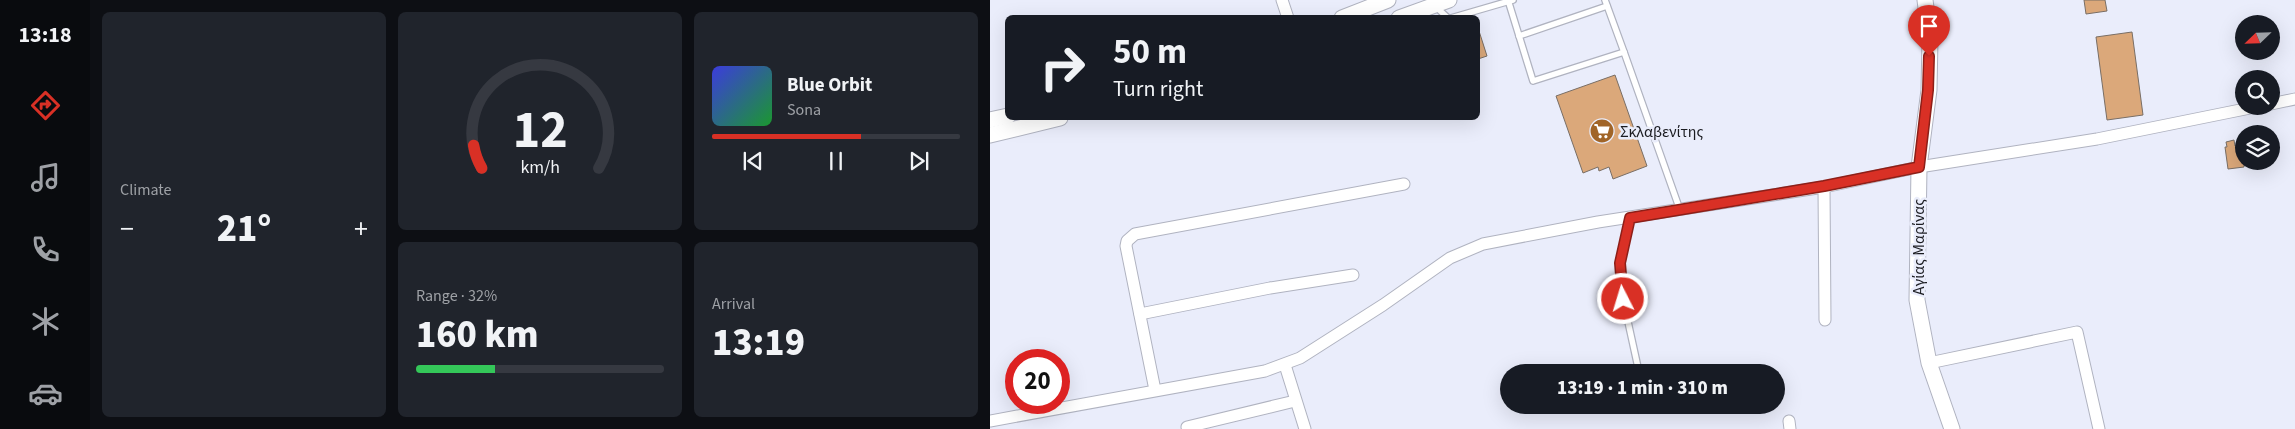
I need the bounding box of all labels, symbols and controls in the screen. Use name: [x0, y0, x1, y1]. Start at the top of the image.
pin: [1908, 5, 1950, 56]
icon: arrive: [1915, 12, 1943, 40]
north arrow: [2235, 15, 2280, 60]
map controls: [2235, 15, 2280, 170]
text: 13:18: [18, 19, 72, 51]
text: 50 m: [1113, 27, 1187, 77]
icon: right: [1030, 35, 1095, 100]
button: search: [2235, 70, 2280, 115]
text: Blue Orbit: [787, 72, 872, 99]
text: Turn right: [1113, 73, 1203, 105]
icon: directions: [28, 88, 63, 123]
text: 12: [513, 94, 567, 168]
text: Sona: [787, 99, 821, 121]
supermarket icon: Σκλαβενίτης: [1589, 118, 1615, 144]
place label: Σκλαβενίτης: [1620, 121, 1703, 143]
button: layers: [2235, 125, 2280, 170]
icon: previous: [739, 147, 767, 175]
icon: pause: [822, 147, 850, 175]
icon: next: [905, 147, 933, 175]
text: km/h: [520, 155, 560, 180]
icon: music: [28, 160, 63, 195]
text: Climate: [120, 179, 171, 201]
street label: Αγίας Μαρίνας: [1908, 199, 1930, 295]
text: 21°: [217, 202, 271, 256]
text: −: [120, 209, 134, 249]
text: +: [354, 209, 368, 249]
icon: phone: [28, 232, 63, 267]
position arrow: [1596, 272, 1648, 324]
text: Range · 32%: [416, 285, 497, 307]
text: Arrival: [712, 293, 755, 315]
icon: climate: [28, 304, 63, 339]
text: 160 km: [416, 308, 538, 362]
text: 13:19: [712, 316, 805, 370]
speed limit sign: 20: [1005, 349, 1070, 414]
text: 13:19 · 1 min · 310 m: [1557, 375, 1728, 402]
icon: car: [28, 376, 63, 411]

